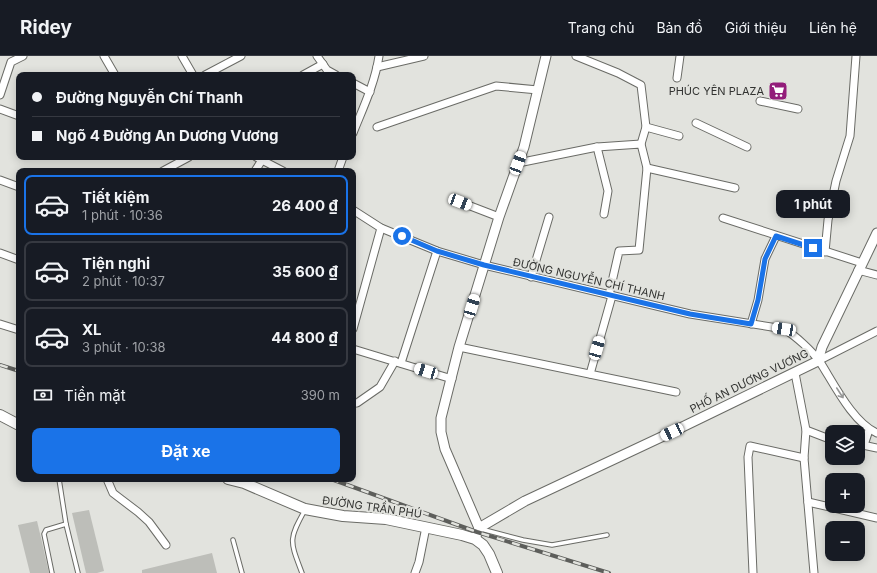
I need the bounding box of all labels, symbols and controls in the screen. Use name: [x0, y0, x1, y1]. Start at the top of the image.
text: Ridey: [20, 16, 72, 39]
text: Trang chủ: [568, 19, 634, 36]
text: Bản đồ: [656, 19, 703, 36]
text: Giới thiệu: [725, 19, 787, 36]
text: Liên hệ: [809, 19, 857, 36]
supermarket icon: PHÚC YÊN PLAZA: [767, 80, 789, 102]
place label: PHÚC YÊN PLAZA: [669, 84, 764, 98]
text: Đường Nguyễn Chí Thanh: [56, 88, 243, 107]
text: Ngõ 4 Đường An Dương Vương: [56, 126, 279, 145]
car: [508, 150, 528, 176]
icon: car: [34, 187, 70, 223]
text: Tiết kiệm: [82, 188, 149, 207]
callout: 1 phút: [776, 190, 850, 218]
car: [447, 192, 473, 212]
text: 26 400 ₫: [272, 196, 338, 215]
text: 1 phút: [794, 196, 832, 212]
text: 1 phút · 10:36: [82, 207, 163, 223]
route start: [393, 227, 411, 245]
route end: [804, 239, 822, 257]
icon: car: [34, 253, 70, 289]
street label: ĐƯỜNG NGUYỄN CHÍ THANH: [512, 253, 667, 303]
text: Tiện nghi: [82, 254, 150, 273]
text: 35 600 ₫: [272, 262, 338, 281]
text: 2 phút · 10:37: [82, 273, 165, 289]
car: [463, 293, 481, 319]
icon: car: [34, 319, 70, 355]
text: XL: [82, 320, 102, 339]
car: [771, 321, 797, 337]
text: 44 800 ₫: [271, 328, 338, 347]
car: [588, 335, 606, 361]
text: 3 phút · 10:38: [82, 339, 166, 355]
street label: PHỐ AN DƯƠNG VƯƠNG: [687, 345, 811, 416]
car: [413, 362, 439, 380]
icon: cash: [32, 384, 54, 406]
text: Tiền mặt: [64, 386, 126, 405]
text: 390 m: [301, 387, 340, 403]
one-way arrow: [836, 387, 844, 398]
car: [659, 421, 685, 443]
map controls: [825, 425, 865, 561]
button: layers: [825, 425, 865, 465]
button: Đặt xe: [32, 428, 340, 474]
button: +: [825, 473, 865, 513]
street label: ĐƯỜNG TRẦN PHÚ: [321, 492, 423, 521]
button: −: [825, 521, 865, 561]

